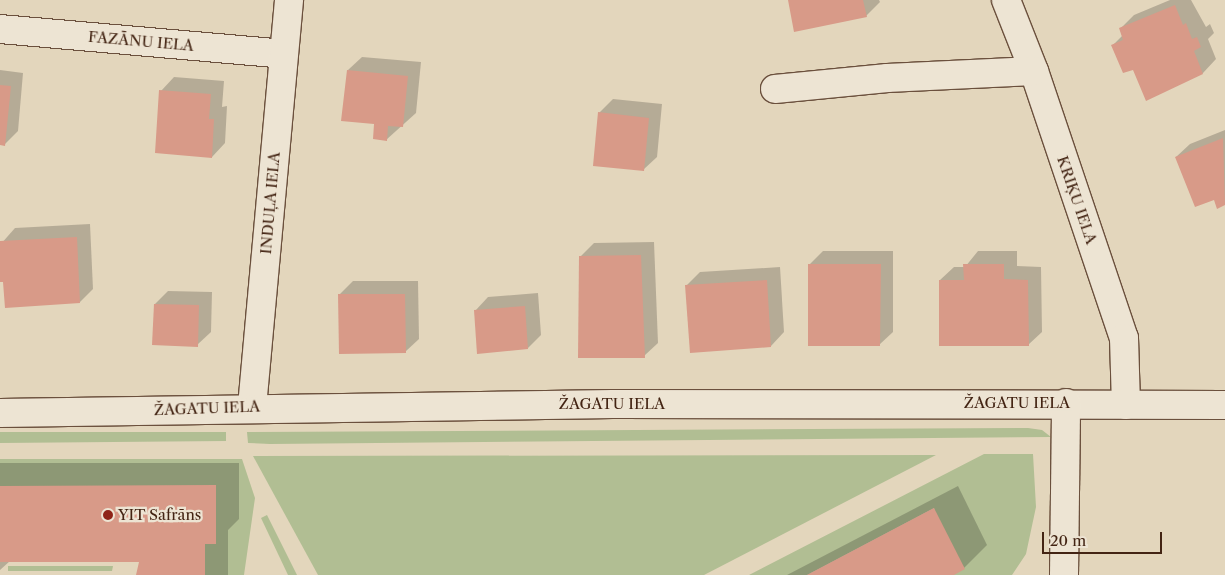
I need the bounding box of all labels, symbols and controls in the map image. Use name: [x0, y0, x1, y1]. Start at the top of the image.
street label: FAZĀNU IELA: [87, 27, 195, 55]
street label: INDUĻA IELA: [257, 151, 283, 255]
street label: KRIĶU IELA: [1053, 153, 1101, 247]
street label: ŽAGATU IELA: [964, 394, 1070, 412]
street label: ŽAGATU IELA: [559, 395, 665, 413]
street label: ŽAGATU IELA: [154, 397, 260, 419]
place label: YIT Safrāns: [118, 506, 202, 524]
marker: YIT Safrāns: [102, 509, 114, 521]
scale bar: [1045, 522, 1165, 554]
text: 20 m: [1050, 531, 1086, 550]

